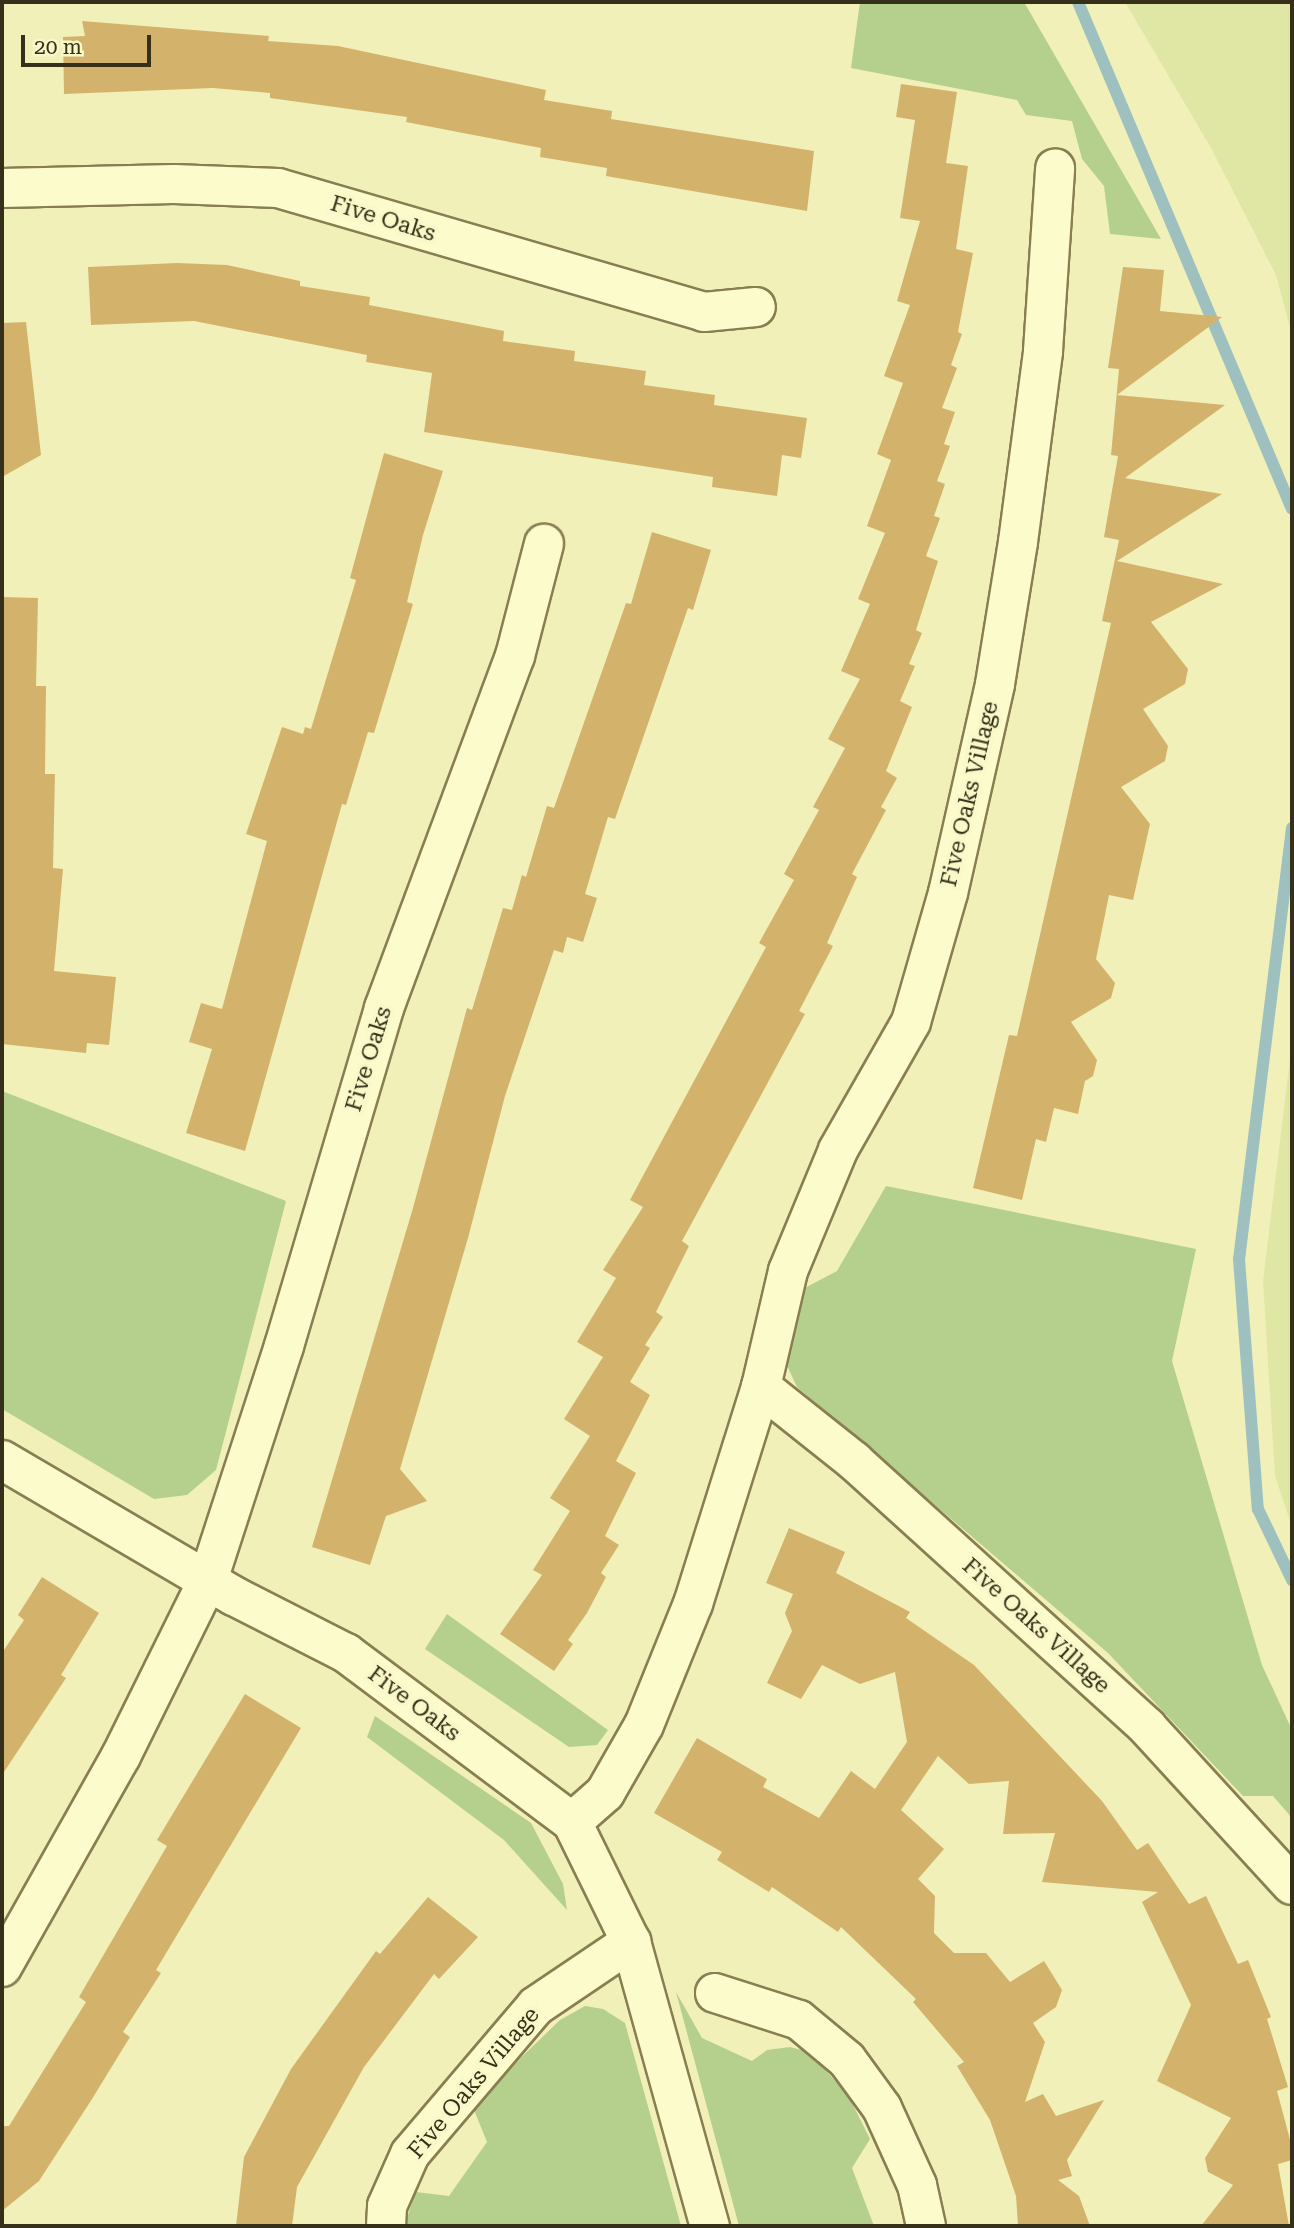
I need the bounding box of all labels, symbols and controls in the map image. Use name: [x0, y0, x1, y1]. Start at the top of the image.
scale bar: [24, 21, 154, 65]
text: 20 m: [34, 35, 82, 59]
street label: Five Oaks: [327, 190, 439, 248]
street label: Five Oaks Village: [935, 699, 1005, 889]
street label: Five Oaks: [340, 1003, 398, 1115]
street label: Five Oaks Village: [956, 1552, 1116, 1700]
street label: Five Oaks: [362, 1660, 466, 1748]
street label: Five Oaks Village: [403, 2002, 545, 2164]

